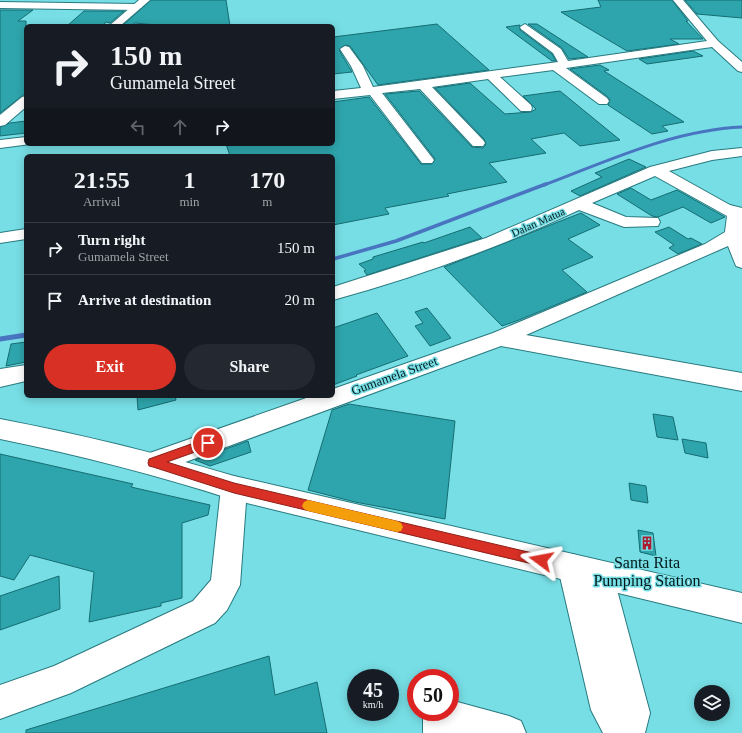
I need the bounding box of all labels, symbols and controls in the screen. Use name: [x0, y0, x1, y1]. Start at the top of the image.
icon: right: [44, 40, 96, 92]
text: 150 m: [110, 40, 182, 71]
text: Gumamela Street: [110, 73, 235, 93]
icon: left: [127, 116, 149, 138]
icon: ahead: [169, 116, 191, 138]
icon: right: [211, 116, 233, 138]
text: 21:55: [74, 167, 130, 193]
text: 1: [183, 167, 195, 193]
text: 170: [249, 167, 285, 193]
text: Arrival: [83, 194, 120, 209]
text: min: [179, 194, 200, 209]
text: m: [262, 194, 272, 209]
street label: Dalan Matua: [509, 205, 567, 239]
text: Turn right: [78, 232, 145, 248]
icon: right: [44, 238, 66, 260]
text: 150 m: [277, 240, 315, 256]
text: Gumamela Street: [78, 249, 169, 264]
icon: arrive: [44, 290, 66, 312]
text: Arrive at destination: [78, 292, 211, 308]
text: 20 m: [285, 292, 315, 308]
button: Exit: [44, 344, 176, 390]
button: Share: [184, 344, 315, 390]
street label: Gumamela Street: [349, 353, 440, 398]
pin: [191, 426, 225, 460]
icon: arrive: [197, 432, 219, 454]
building icon: Santa Rita Pumping Station: [639, 535, 655, 551]
position arrow: [520, 539, 562, 581]
place label: Santa Rita Pumping Station: [593, 554, 701, 590]
speed limit sign: 50: [407, 669, 459, 721]
text: 45: [363, 679, 383, 701]
map controls: [694, 685, 730, 721]
button: layers: [694, 685, 730, 721]
text: km/h: [363, 699, 383, 710]

